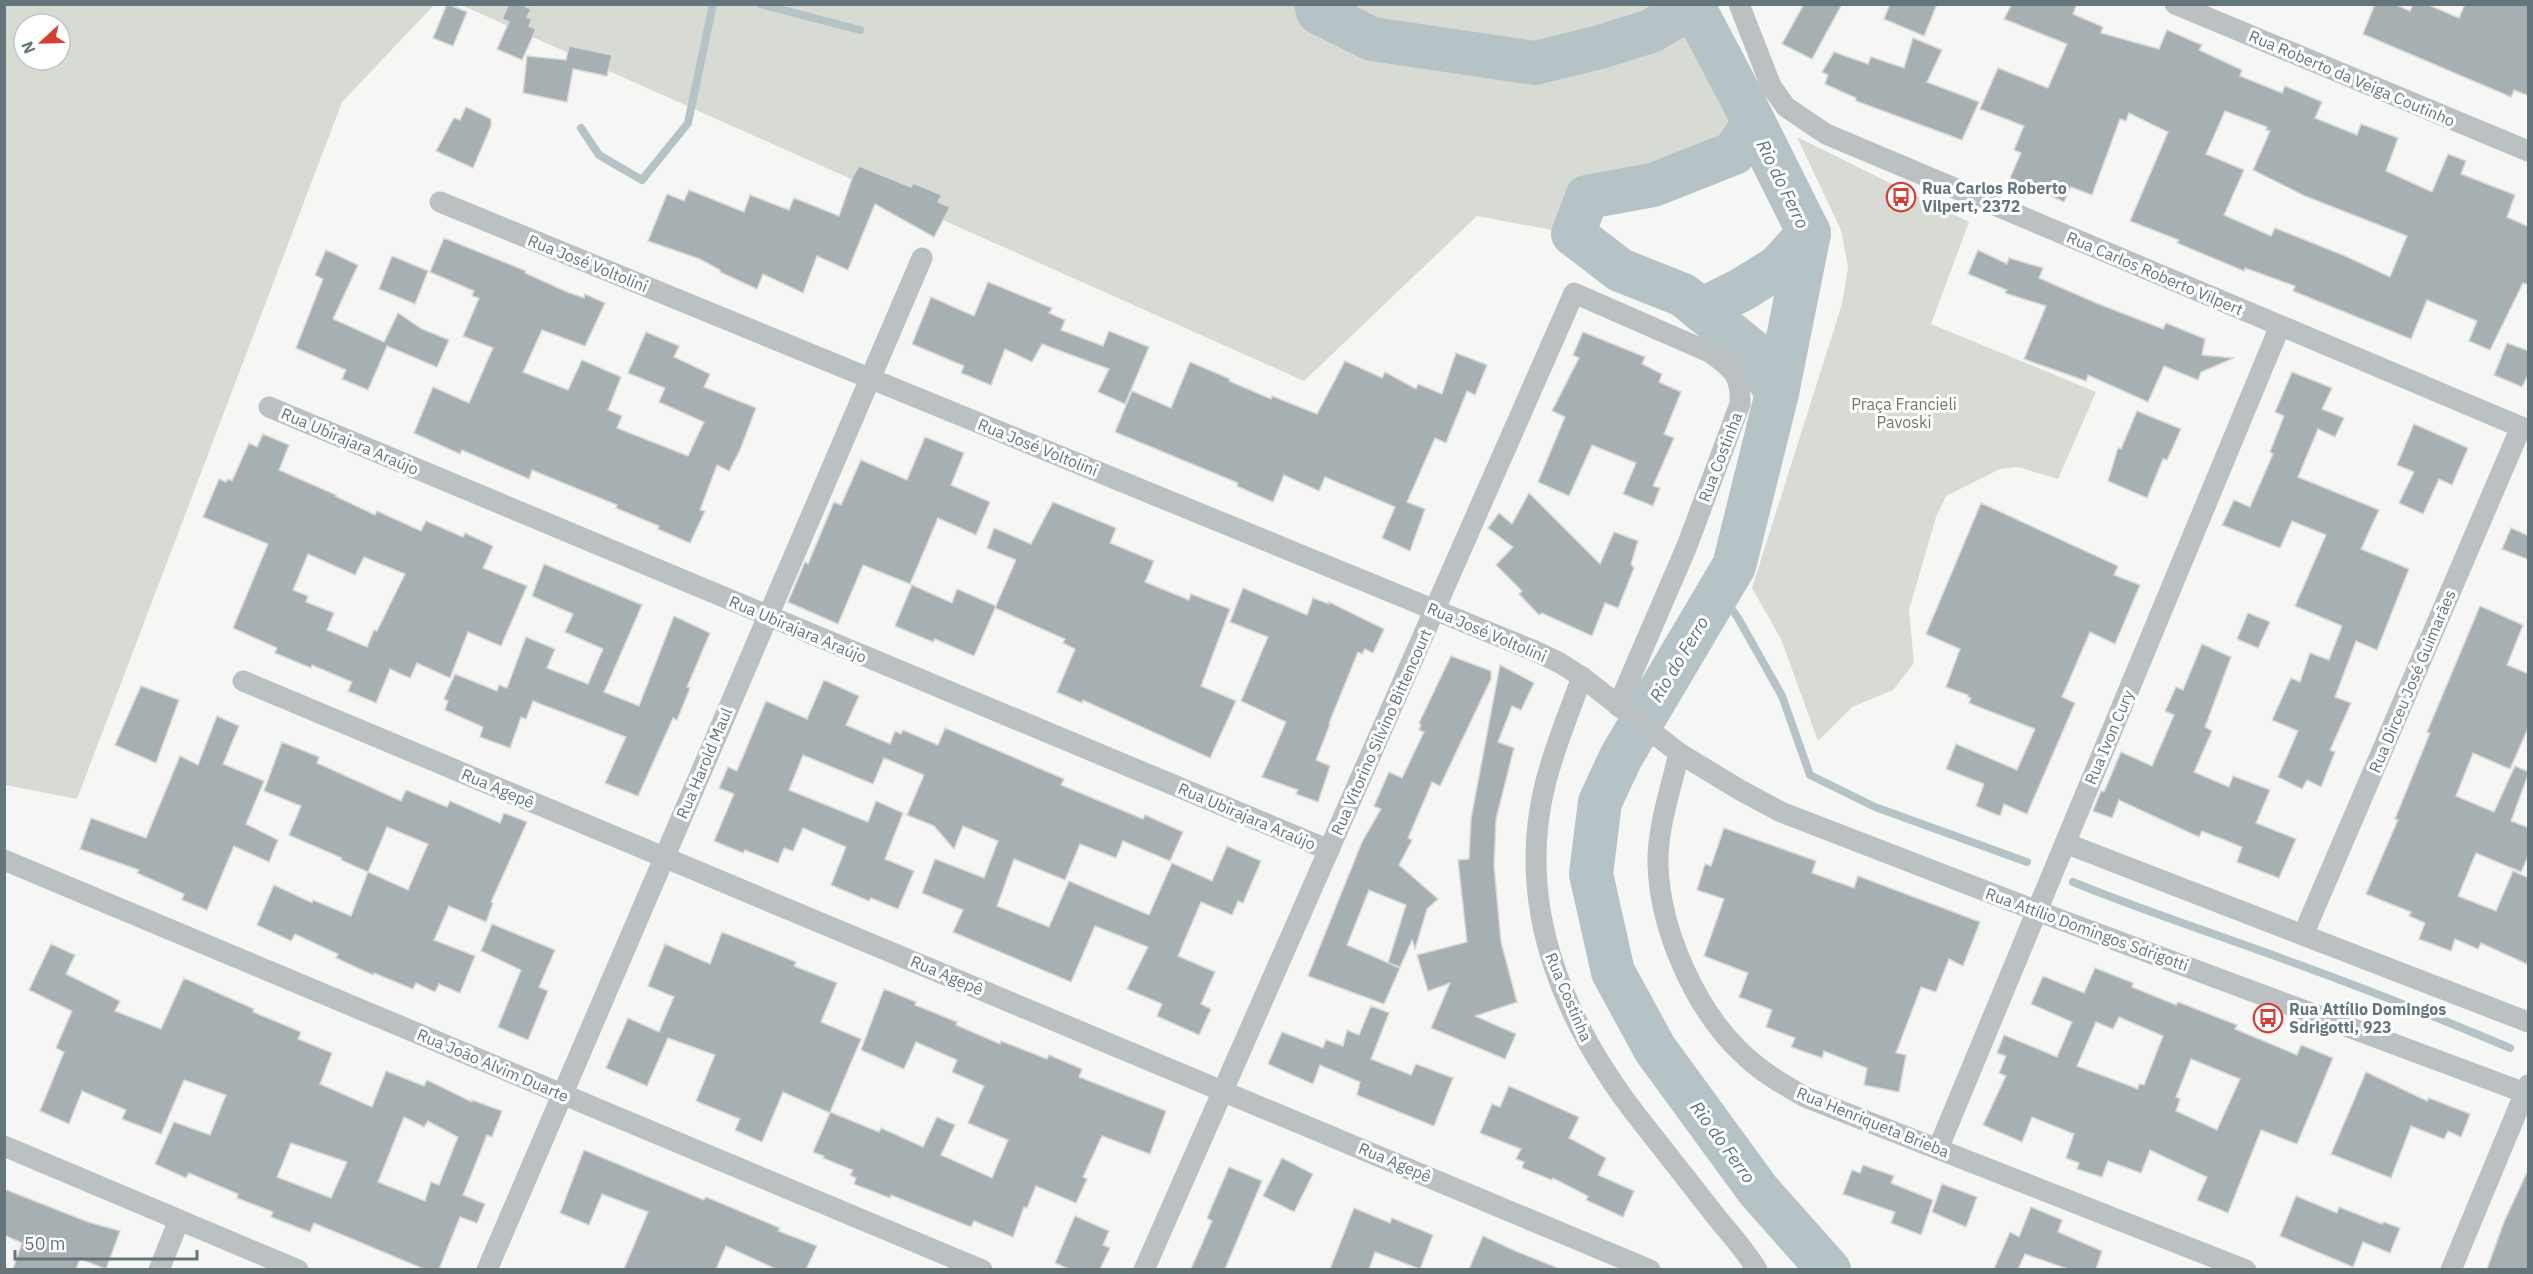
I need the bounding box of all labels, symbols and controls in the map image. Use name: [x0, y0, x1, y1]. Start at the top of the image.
north arrow: [12, 12, 72, 72]
street label: Rua Roberto da Veiga Coutinho: [2246, 25, 2458, 131]
text: N: [17, 38, 40, 57]
water label: Rio do Ferro: [1752, 136, 1814, 232]
place label: Rua Carlos Roberto Vilpert, 2372: [1922, 178, 2067, 216]
bus stop icon: Rua Carlos Roberto Vilpert, 2372: [1885, 181, 1917, 213]
street label: Rua Carlos Roberto Vilpert: [2064, 227, 2246, 319]
street label: Rua José Voltolini: [525, 230, 651, 296]
park label: Praça Francieli Pavoski: [1851, 394, 1957, 432]
street label: Rua Ubirajara Araújo: [278, 403, 422, 479]
street label: Rua Costinha: [1694, 409, 1746, 505]
street label: Rua José Voltolini: [975, 414, 1101, 480]
street label: Rua Dirceu José Guimarães: [2364, 586, 2460, 776]
street label: Rua Ubirajara Araújo: [726, 591, 870, 667]
street label: Rua José Voltolini: [1424, 598, 1550, 666]
water label: Rio do Ferro: [1644, 612, 1714, 706]
street label: Rua Vitorino Silvino Bittencourt: [1326, 626, 1436, 838]
street label: Rua Ivon Cury: [2080, 687, 2138, 787]
street label: Rua Harold Maul: [672, 704, 736, 822]
street label: Rua Agepê: [459, 764, 538, 812]
street label: Rua Ubirajara Araújo: [1175, 778, 1319, 854]
street label: Rua Attílio Domingos Sdrigotti: [1983, 883, 2191, 975]
street label: Rua Costinha: [1541, 950, 1597, 1045]
street label: Rua Agepê: [908, 951, 987, 999]
place label: Rua Attílio Domingos Sdrigotti, 923: [2289, 999, 2446, 1037]
bus stop icon: Rua Attílio Domingos Sdrigotti, 923: [2252, 1002, 2284, 1034]
street label: Rua João Alvim Duarte: [414, 1024, 572, 1106]
street label: Rua Henriqueta Brieba: [1794, 1082, 1953, 1162]
water label: Rio do Ferro: [1685, 1096, 1761, 1188]
street label: Rua Agepê: [1356, 1138, 1435, 1186]
scale bar: [15, 1223, 196, 1261]
text: 50 m: [24, 1232, 66, 1255]

